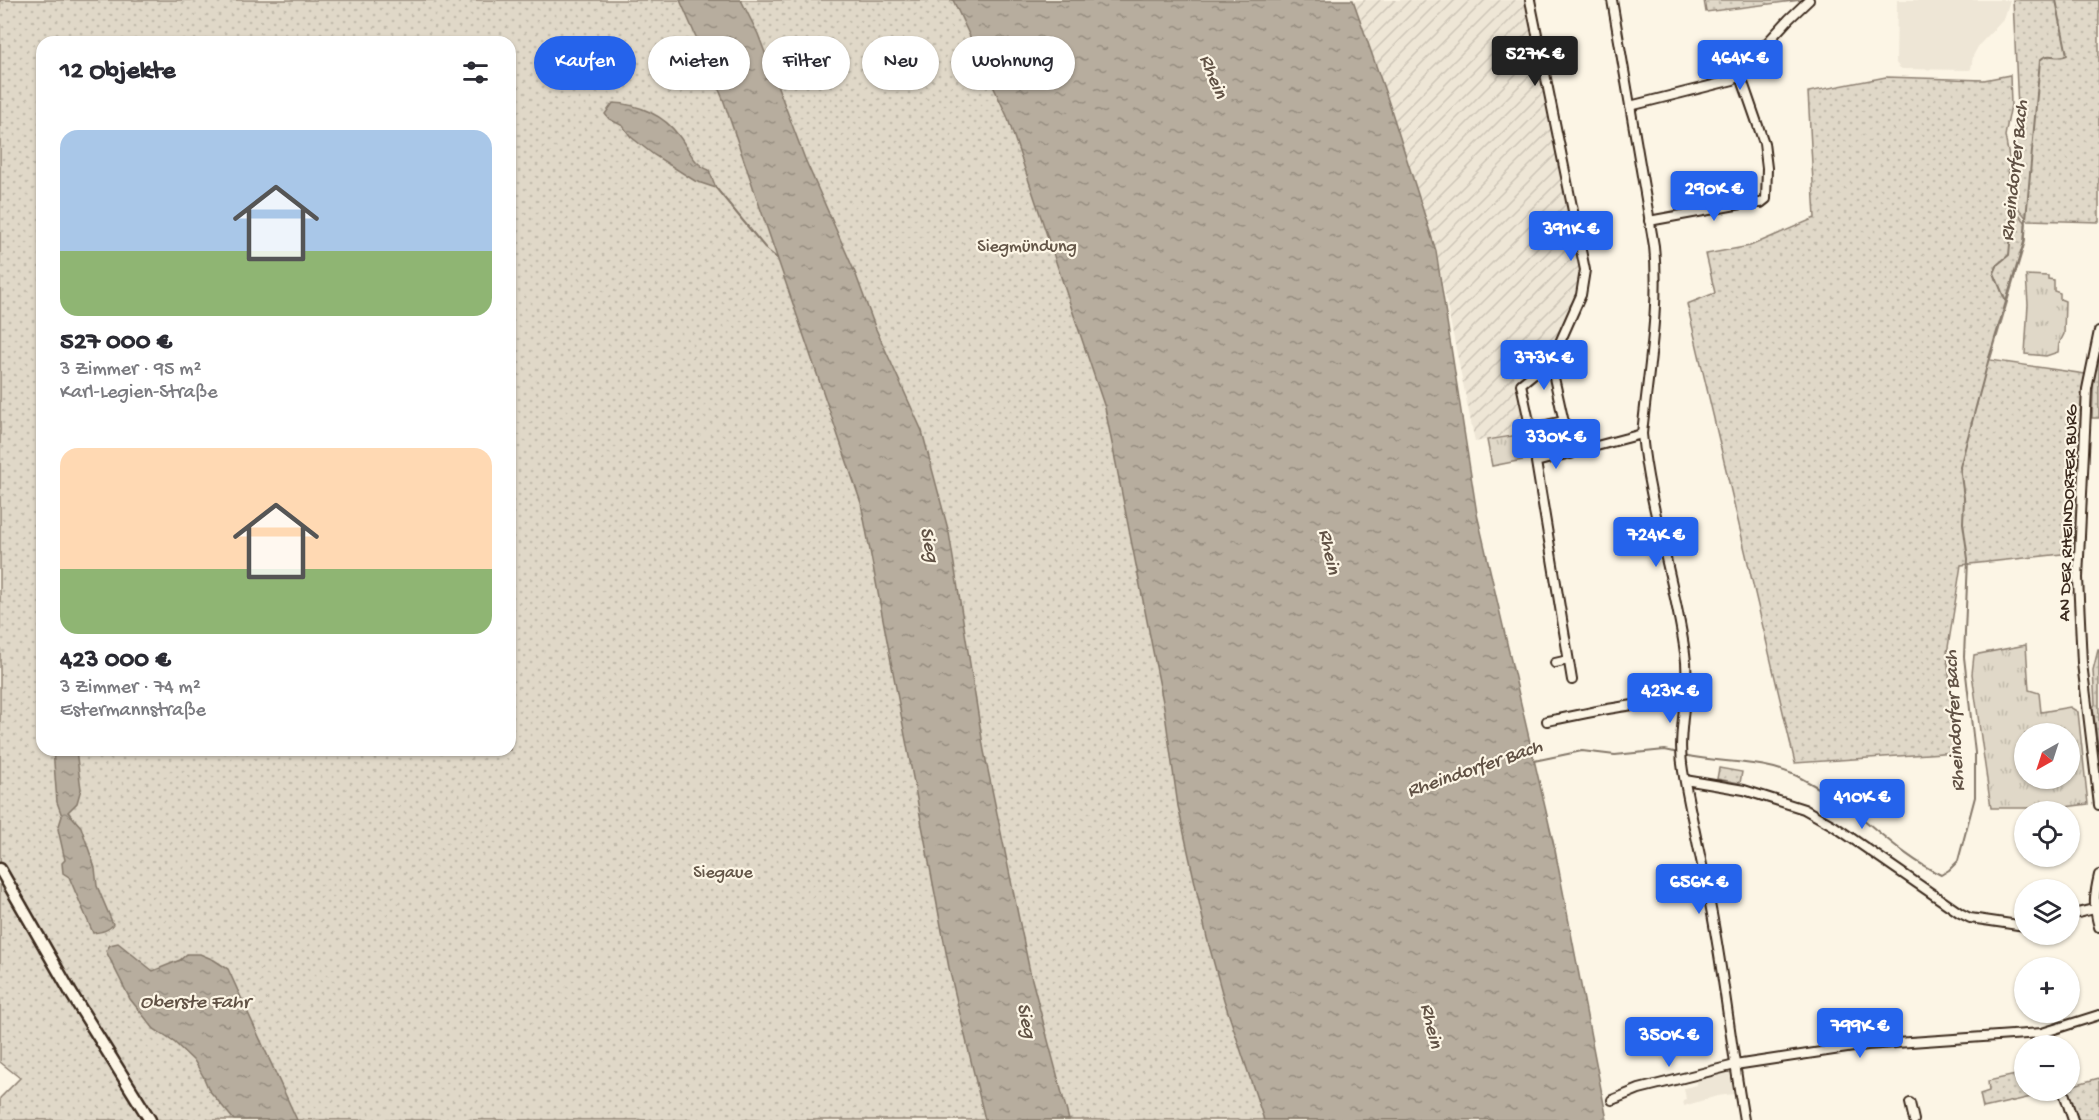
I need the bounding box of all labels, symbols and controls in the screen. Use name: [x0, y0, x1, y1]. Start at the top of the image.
chip: Kaufen: [534, 36, 636, 90]
chip: Mieten: [648, 36, 750, 90]
chip: Filter: [762, 36, 850, 90]
chip: Neu: [862, 36, 939, 90]
chip: Wohnung: [951, 36, 1075, 90]
pin: 527K €: [1486, 36, 1584, 87]
pin: 464K €: [1691, 40, 1789, 91]
text: 527K €: [1506, 44, 1564, 67]
text: 464K €: [1712, 48, 1768, 71]
water label: Rhein: [1193, 52, 1231, 103]
icon: filters: [459, 56, 492, 89]
text: 12 Objekte: [60, 57, 175, 88]
water label: Rheindorfer Bach: [1997, 99, 2035, 243]
icon: home: [222, 169, 330, 277]
pin: 290K €: [1665, 171, 1763, 222]
text: 290K €: [1685, 179, 1743, 202]
pin: 391K €: [1522, 211, 1620, 262]
text: 391K €: [1543, 219, 1599, 242]
park label: Siegmündung: [977, 237, 1077, 258]
text: 527 000 €: [60, 328, 172, 359]
pin: 373K €: [1495, 340, 1593, 391]
text: 373K €: [1515, 348, 1573, 371]
text: 3 Zimmer · 95 m²: [60, 359, 201, 382]
text: Karl-Legien-Straße: [60, 382, 217, 405]
street label: AN DER RHEINDORFER BURG: [2055, 404, 2083, 622]
pin: 330K €: [1507, 419, 1605, 470]
text: 330K €: [1526, 427, 1586, 450]
icon: home: [222, 487, 330, 595]
pin: 724K €: [1607, 517, 1705, 568]
water label: Sieg: [913, 525, 943, 566]
text: 724K €: [1627, 525, 1685, 548]
water label: Rhein: [1312, 527, 1344, 577]
text: 423 000 €: [60, 646, 171, 677]
water label: Rheindorfer Bach: [1941, 649, 1971, 792]
pin: 423K €: [1621, 673, 1719, 724]
text: 3 Zimmer · 74 m²: [60, 677, 201, 700]
text: 423K €: [1641, 681, 1699, 704]
text: Estermannstraße: [60, 700, 206, 723]
north arrow: [2014, 723, 2080, 789]
map controls: [2014, 723, 2080, 1101]
water label: Rheindorfer Bach: [1404, 736, 1546, 804]
pin: 410K €: [1813, 779, 1911, 830]
text: 410K €: [1834, 787, 1890, 810]
button: locate: [2014, 801, 2080, 867]
park label: Siegaue: [693, 863, 753, 884]
pin: 656K €: [1650, 864, 1748, 915]
text: 656K €: [1670, 872, 1728, 895]
button: layers: [2014, 879, 2080, 945]
button: +: [2014, 957, 2080, 1023]
water label: Oberste Fahr: [140, 992, 254, 1015]
water label: Sieg: [1010, 1001, 1040, 1042]
water label: Rhein: [1414, 1001, 1446, 1051]
pin: 799K €: [1811, 1008, 1909, 1059]
text: 799K €: [1831, 1016, 1889, 1039]
pin: 350K €: [1620, 1017, 1718, 1068]
text: 350K €: [1639, 1025, 1699, 1048]
button: −: [2014, 1035, 2080, 1101]

